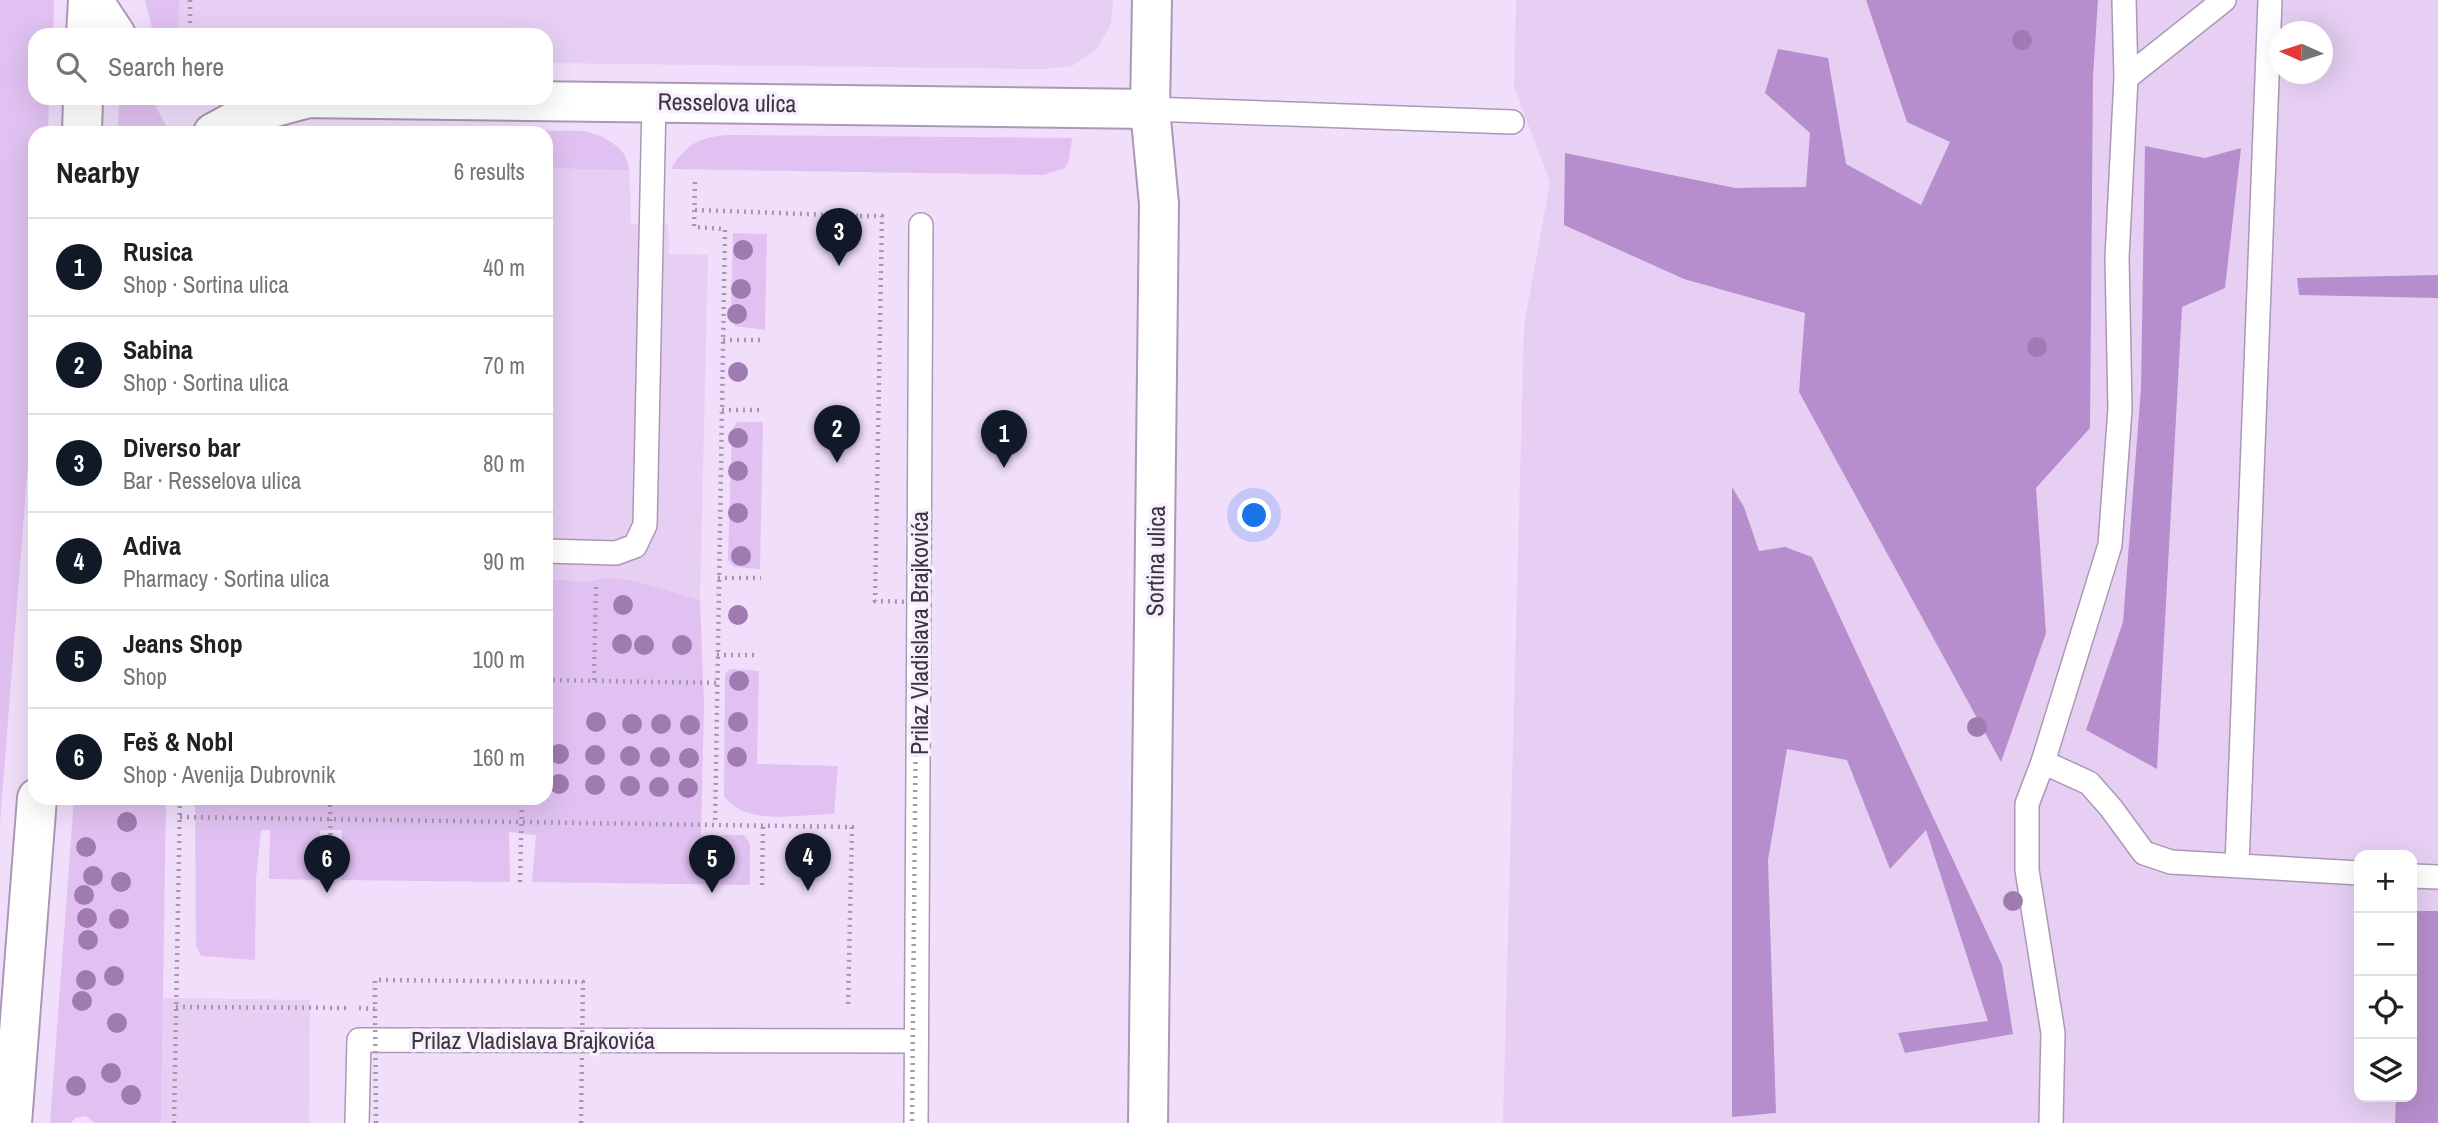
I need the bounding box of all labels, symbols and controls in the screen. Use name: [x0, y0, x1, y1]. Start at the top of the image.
north arrow: [2270, 21, 2333, 84]
search box: [28, 28, 553, 105]
icon: search: [52, 48, 90, 86]
text: Search here: [108, 49, 224, 84]
street label: Resselova ulica: [657, 85, 797, 119]
text: Nearby: [56, 152, 139, 192]
text: 6 results: [454, 156, 525, 187]
pin: 3: [816, 208, 862, 266]
text: Rusica: [123, 234, 193, 269]
text: 1: [74, 252, 84, 283]
text: 40 m: [483, 252, 525, 283]
text: Shop · Sortina ulica: [123, 269, 289, 300]
text: Sabina: [123, 332, 193, 367]
text: 2: [74, 350, 84, 381]
text: 70 m: [483, 350, 525, 381]
text: Shop · Sortina ulica: [123, 367, 289, 398]
pin: 2: [814, 405, 860, 463]
pin: 1: [981, 410, 1027, 468]
text: Diverso bar: [123, 430, 240, 465]
text: 3: [74, 448, 84, 479]
text: 80 m: [483, 448, 525, 479]
text: Bar · Resselova ulica: [123, 465, 301, 496]
your location: [1237, 498, 1271, 532]
street label: Sortina ulica: [1138, 505, 1172, 617]
street label: Prilaz Vladislava Brajkovića: [903, 511, 935, 755]
text: Adiva: [123, 528, 181, 563]
text: 4: [74, 546, 84, 577]
text: 90 m: [483, 546, 525, 577]
text: Pharmacy · Sortina ulica: [123, 563, 330, 594]
text: Jeans Shop: [123, 626, 243, 661]
text: 5: [74, 644, 84, 675]
text: 100 m: [473, 644, 525, 675]
text: Shop: [123, 661, 167, 692]
text: Feš & Nobl: [123, 724, 233, 759]
text: 6: [74, 742, 84, 773]
text: 160 m: [473, 742, 525, 773]
text: Shop · Avenija Dubrovnik: [123, 759, 336, 790]
pin: 4: [785, 833, 831, 891]
pin: 6: [304, 835, 350, 893]
pin: 5: [689, 835, 735, 893]
map controls: [2354, 850, 2417, 1102]
button: +: [2354, 850, 2417, 913]
button: −: [2354, 913, 2417, 976]
button: locate: [2354, 976, 2417, 1039]
street label: Prilaz Vladislava Brajkovića: [411, 1024, 655, 1056]
button: layers: [2354, 1039, 2417, 1102]

